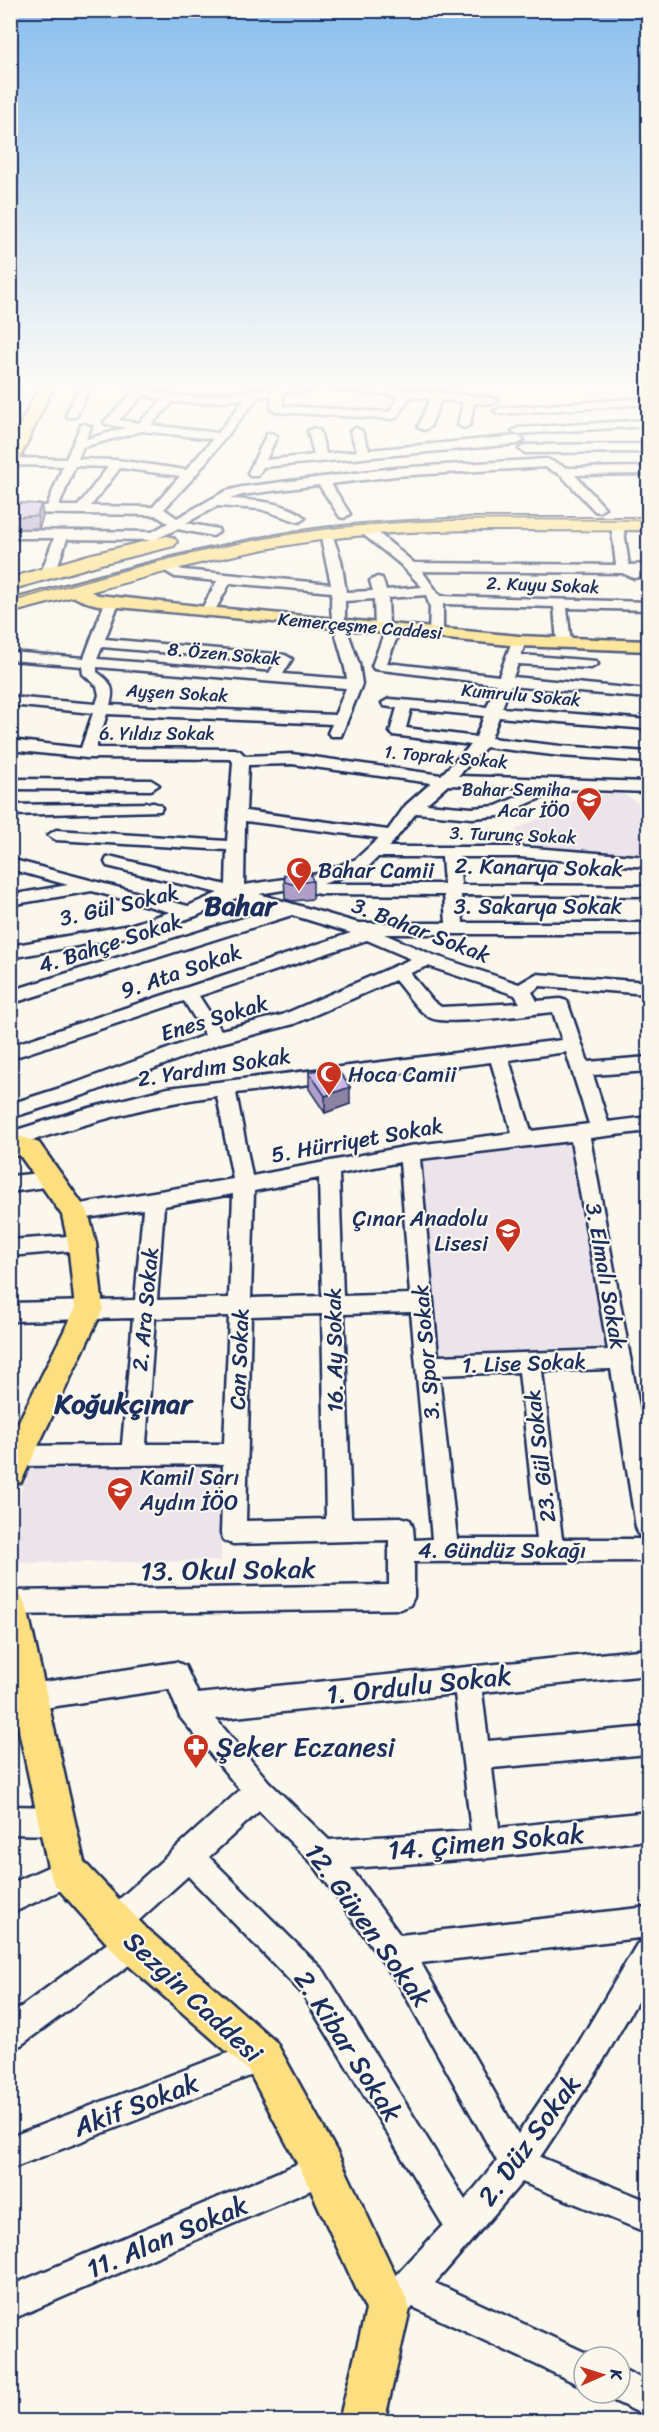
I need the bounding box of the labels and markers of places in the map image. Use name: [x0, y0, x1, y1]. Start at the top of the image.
place label: Bahar Semiha Acar İÖO: [462, 774, 571, 827]
school or university icon: Bahar Semiha Acar İÖO: [574, 785, 604, 823]
place label: Bahar Camii: [318, 851, 435, 890]
mosque icon: Bahar Camii: [284, 855, 314, 893]
place label: Hoca Camii: [348, 1055, 457, 1094]
mosque icon: Hoca Camii: [314, 1059, 344, 1097]
place label: Çınar Anadolu Lisesi: [353, 1199, 489, 1263]
school or university icon: Çınar Anadolu Lisesi: [493, 1216, 523, 1254]
place label: Kamil Sarı Aydın İÖO: [139, 1458, 239, 1522]
school or university icon: Kamil Sarı Aydın İÖO: [105, 1475, 135, 1513]
place label: Şeker Eczanesi: [216, 1723, 396, 1771]
pharmacy icon: Şeker Eczanesi: [181, 1732, 211, 1770]

